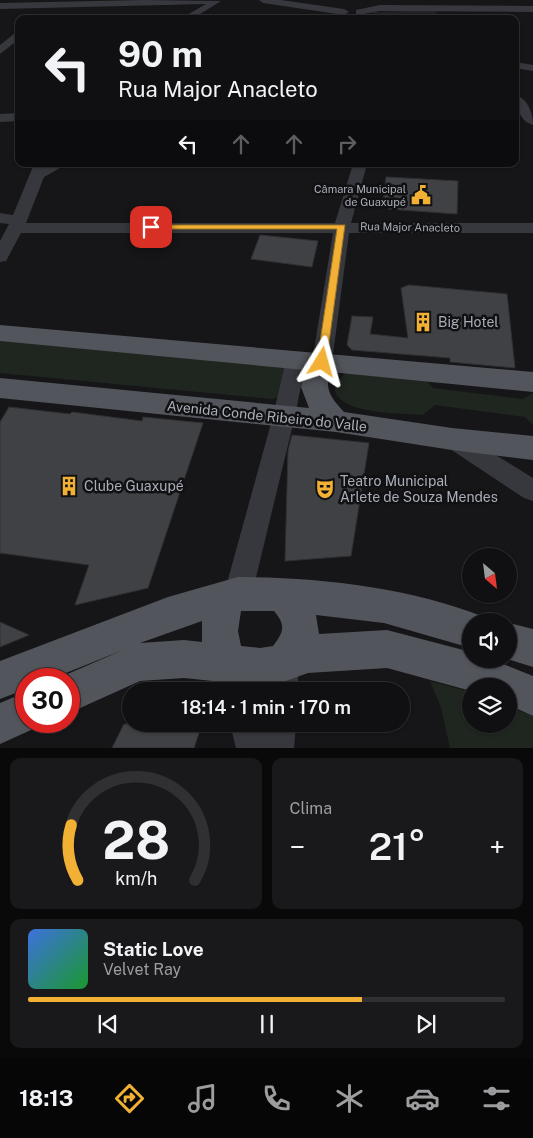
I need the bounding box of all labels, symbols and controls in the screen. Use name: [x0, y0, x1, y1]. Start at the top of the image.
text: 90 m: [118, 34, 203, 75]
icon: left: [35, 35, 100, 100]
text: Rua Major Anacleto: [118, 76, 318, 102]
icon: left: [174, 130, 202, 158]
icon: ahead: [227, 130, 255, 158]
icon: ahead: [280, 130, 308, 158]
icon: right: [333, 130, 361, 158]
place label: Câmara Municipal de Guaxupé: [314, 183, 406, 208]
public building icon: Câmara Municipal de Guaxupé: [410, 184, 432, 206]
pin: [130, 206, 172, 248]
icon: arrive: [137, 213, 165, 241]
street label: Rua Major Anacleto: [360, 220, 460, 234]
building icon: Big Hotel: [412, 311, 434, 333]
place label: Big Hotel: [438, 314, 499, 330]
position arrow: [295, 335, 347, 387]
street label: Avenida Conde Ribeiro do Valle: [166, 398, 368, 434]
place label: Teatro Municipal Arlete de Souza Mendes: [340, 473, 498, 505]
building icon: Clube Guaxupé: [58, 475, 80, 497]
place label: Clube Guaxupé: [84, 478, 184, 494]
theatre icon: Teatro Municipal Arlete de Souza Mendes: [314, 478, 336, 500]
north arrow: [462, 548, 518, 602]
map controls: [462, 548, 517, 733]
button: sound: [462, 613, 517, 668]
speed limit sign: 30: [15, 668, 80, 733]
button: layers: [462, 678, 517, 733]
text: 18:14 · 1 min · 170 m: [181, 696, 351, 718]
text: Clima: [290, 799, 332, 818]
text: 28: [102, 810, 170, 871]
text: 21°: [369, 824, 426, 869]
text: −: [290, 830, 305, 863]
text: +: [489, 830, 505, 863]
text: km/h: [115, 868, 157, 889]
text: Static Love: [103, 938, 204, 960]
text: Velvet Ray: [103, 960, 181, 979]
icon: previous: [94, 1010, 122, 1038]
icon: pause: [253, 1010, 281, 1038]
icon: next: [412, 1010, 440, 1038]
icon: directions: [112, 1081, 147, 1116]
icon: music: [185, 1081, 220, 1116]
icon: phone: [259, 1081, 294, 1116]
icon: climate: [332, 1081, 367, 1116]
icon: car: [405, 1081, 440, 1116]
icon: filters: [479, 1081, 514, 1116]
text: 18:13: [19, 1085, 73, 1111]

